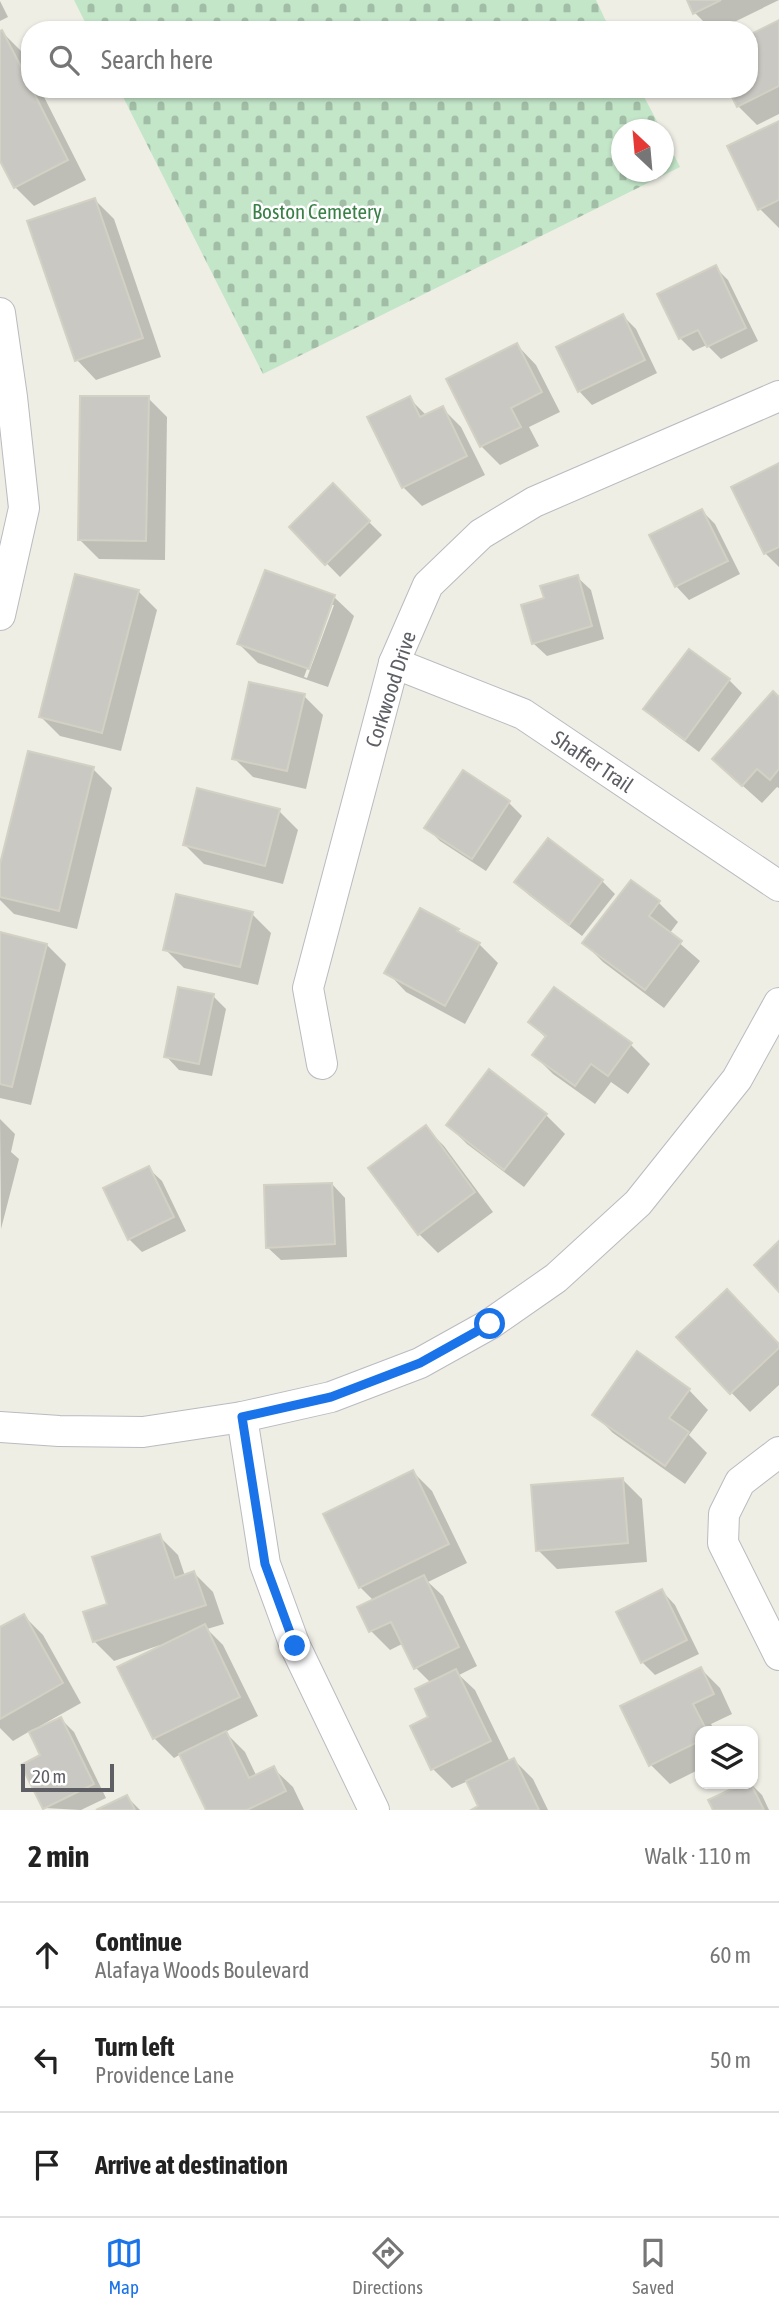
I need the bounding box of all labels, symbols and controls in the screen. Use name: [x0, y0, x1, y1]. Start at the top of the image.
search box: [21, 21, 758, 98]
icon: search: [45, 41, 83, 79]
text: Search here: [101, 45, 213, 75]
north arrow: [611, 119, 674, 182]
park label: Boston Cemetery: [252, 199, 382, 223]
street label: Corkwood Drive: [360, 628, 420, 750]
street label: Shaffer Trail: [548, 725, 638, 797]
route start: [474, 1308, 505, 1339]
route end: [279, 1630, 310, 1661]
map controls: [695, 1726, 758, 1789]
button: layers: [695, 1726, 758, 1789]
scale bar: [21, 1761, 114, 1793]
text: 20 m: [32, 1765, 66, 1787]
text: 2 min: [28, 1839, 89, 1873]
text: Walk · 110 m: [645, 1843, 751, 1869]
text: Continue: [95, 1927, 182, 1957]
icon: ahead: [28, 1936, 66, 1974]
text: 60 m: [710, 1942, 751, 1968]
text: Alafaya Woods Boulevard: [95, 1957, 310, 1983]
text: Turn left: [95, 2032, 175, 2062]
icon: left: [28, 2041, 66, 2079]
text: 50 m: [710, 2047, 751, 2073]
text: Providence Lane: [95, 2062, 234, 2088]
icon: arrive: [28, 2146, 66, 2184]
text: Arrive at destination: [95, 2150, 288, 2180]
tab: Map: [105, 2234, 143, 2298]
tab: Directions: [352, 2234, 423, 2298]
tab: Saved: [632, 2234, 674, 2298]

